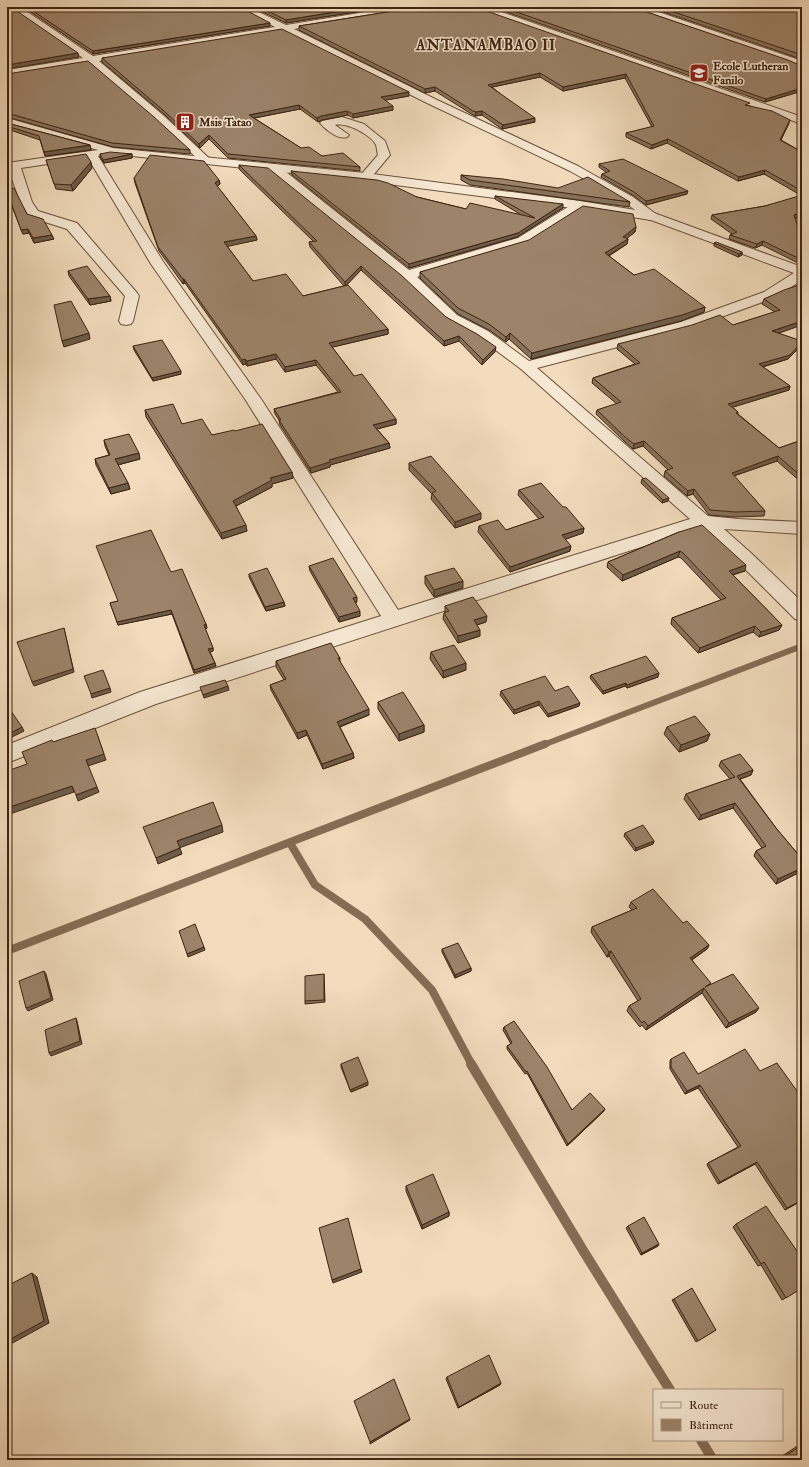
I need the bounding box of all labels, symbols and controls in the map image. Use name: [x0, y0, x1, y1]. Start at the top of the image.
district label: ANTANAMBAO II: [415, 36, 556, 55]
place label: Ecole Lutheran Fanilo: [713, 59, 789, 88]
school or university icon: Ecole Lutheran Fanilo: [688, 62, 710, 84]
building icon: Msis Tatao: [174, 111, 196, 133]
place label: Msis Tatao: [198, 115, 252, 130]
legend: [653, 1389, 783, 1441]
text: Route: [689, 1398, 718, 1413]
text: Bâtiment: [689, 1418, 733, 1433]

